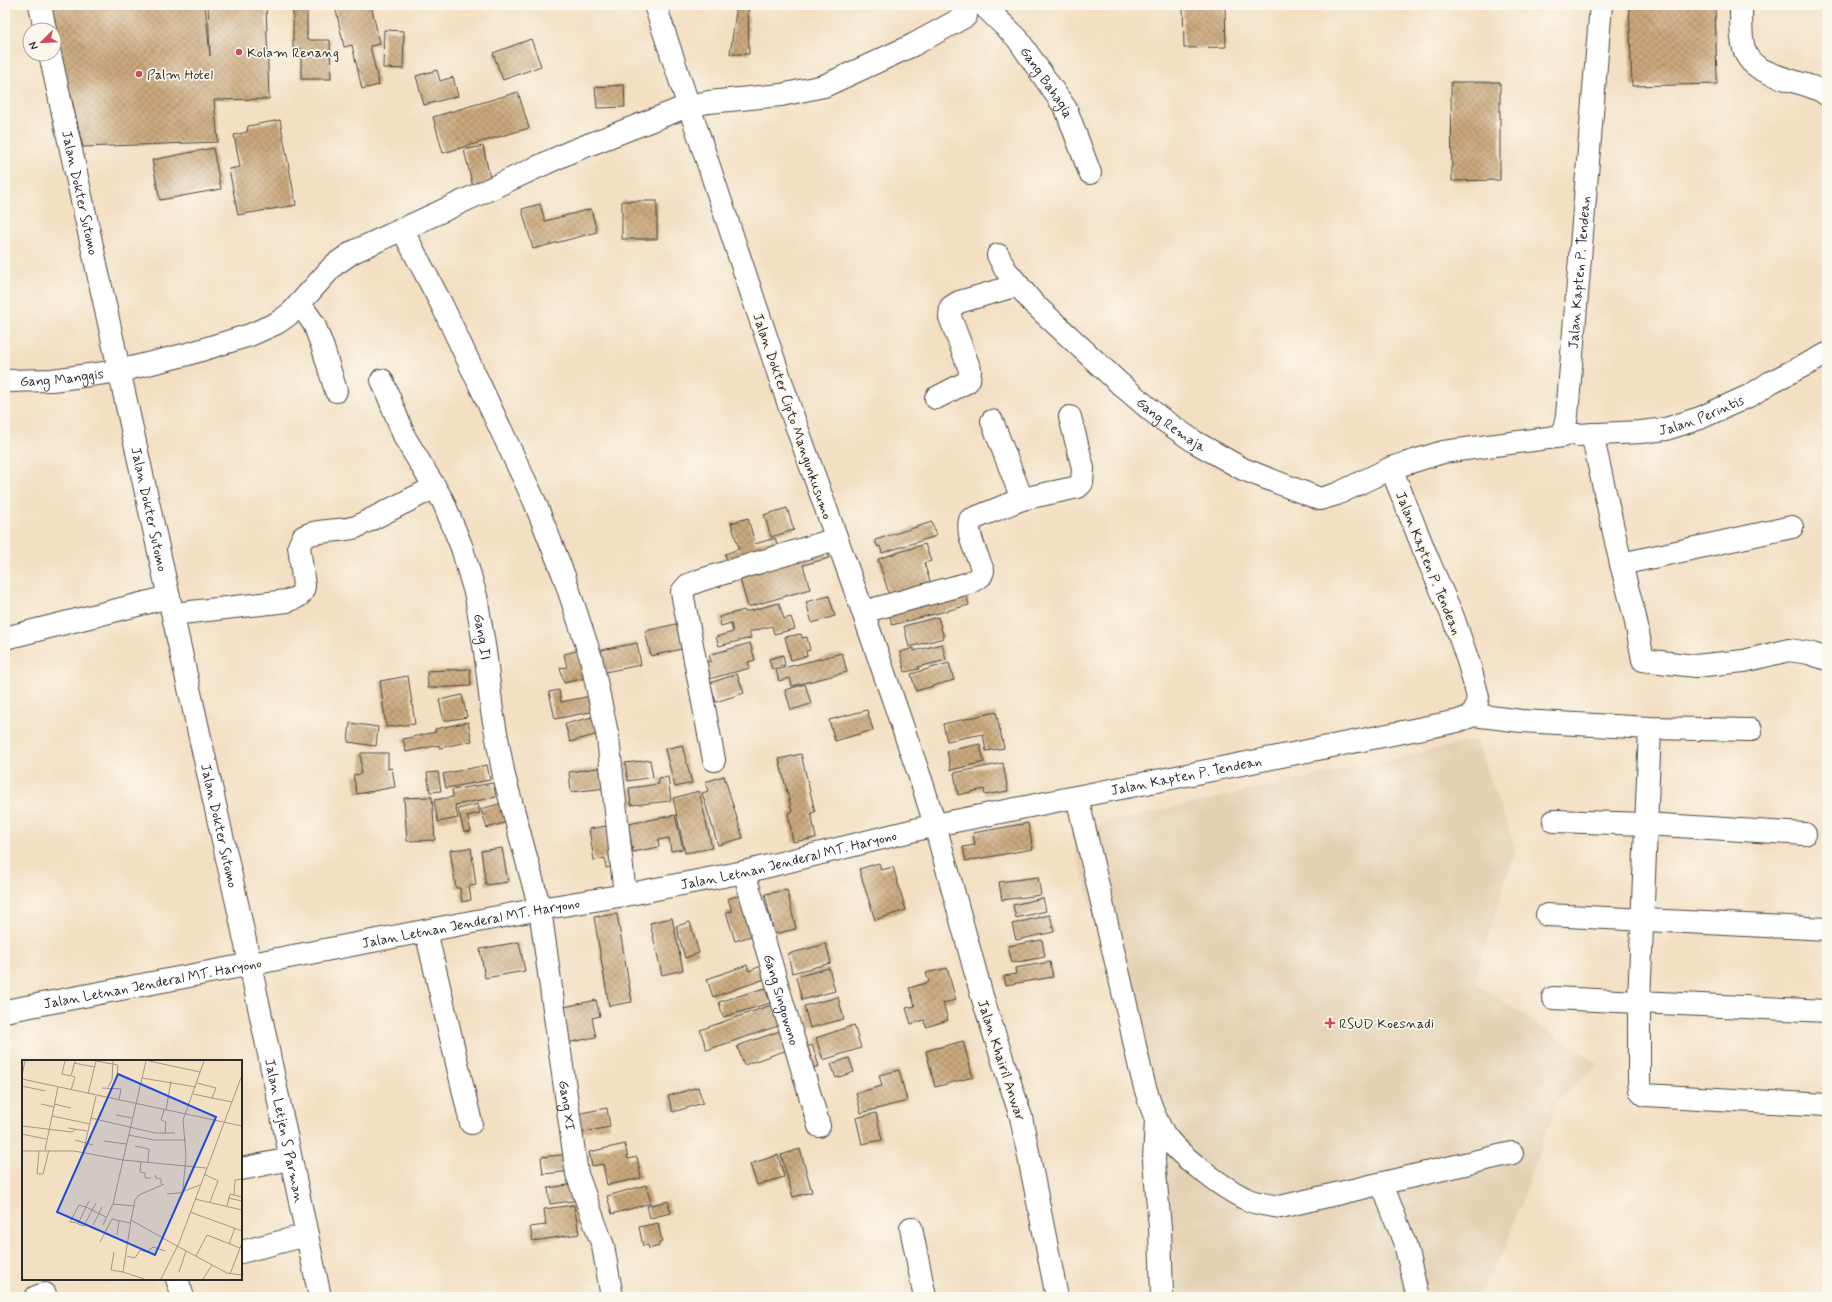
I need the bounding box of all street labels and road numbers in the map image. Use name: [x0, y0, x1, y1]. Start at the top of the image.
street label: Gang Bahagia: [1016, 43, 1077, 121]
street label: Jalan Dokter Sutomo: [57, 129, 102, 257]
street label: Jalan Kapten P. Tendean: [1565, 195, 1595, 350]
street label: Jalan Dokter Cipto Mangunkusumo: [748, 311, 836, 522]
street label: Gang Manggis: [20, 365, 105, 391]
street label: Jalan Perintis: [1658, 391, 1747, 440]
street label: Gang Remaja: [1132, 394, 1209, 457]
street label: Jalan Dokter Sutomo: [126, 446, 171, 573]
street label: Jalan Kapten P. Tendean: [1391, 489, 1465, 638]
street label: Gang II: [469, 612, 494, 661]
street label: Jalan Kapten P. Tendean: [1109, 752, 1263, 800]
street label: Jalan Dokter Sutomo: [196, 762, 241, 890]
street label: Jalan Letnan Jenderal MT. Haryono: [679, 827, 899, 894]
street label: Jalan Letnan Jenderal MT. Haryono: [360, 895, 581, 953]
street label: Gang Singowono: [759, 952, 803, 1048]
street label: Jalan Letnan Jenderal MT. Haryono: [42, 954, 263, 1013]
street label: Jalan Khairil Anwar: [973, 998, 1029, 1123]
street label: Jalan Letjen S Parman: [260, 1057, 308, 1205]
street label: Gang XI: [554, 1079, 579, 1132]

